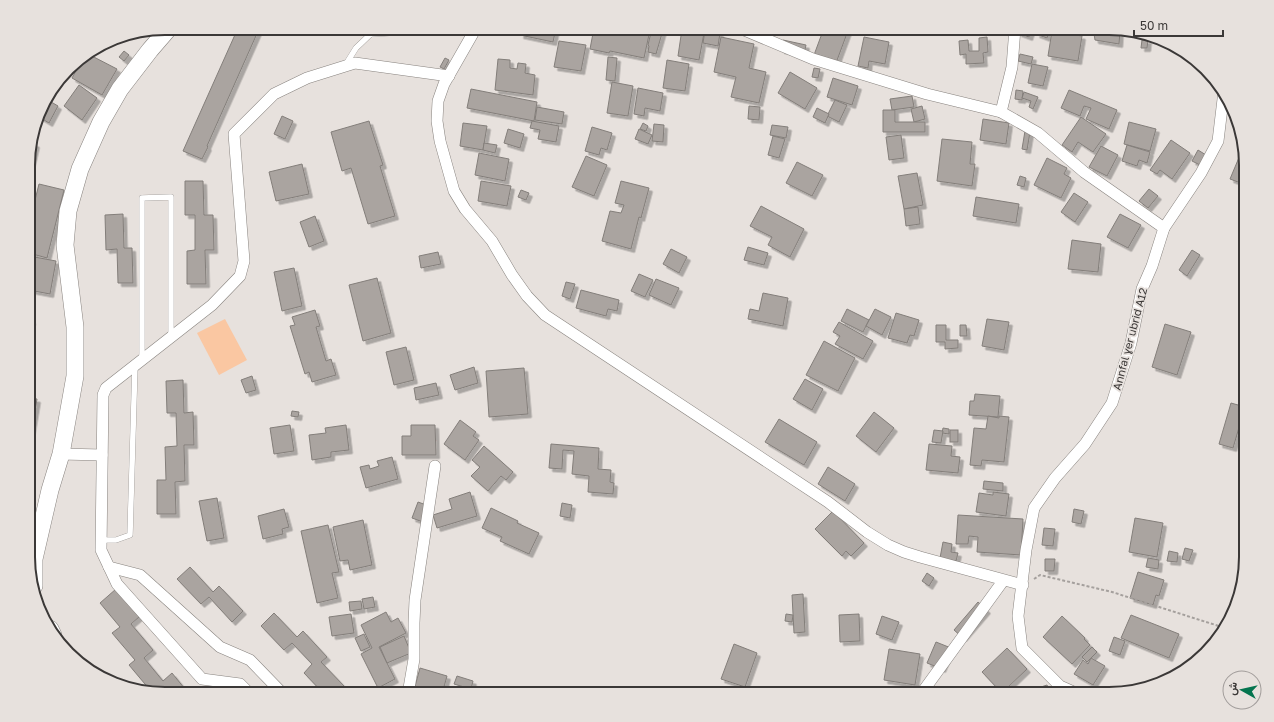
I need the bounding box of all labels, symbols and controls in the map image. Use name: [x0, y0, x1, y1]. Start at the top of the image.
scale bar: [1134, 12, 1223, 38]
text: 50 m: [1140, 18, 1168, 33]
street label: Annfal ɣer ubrid A12: [1110, 286, 1149, 391]
north arrow: [1222, 670, 1262, 710]
text: ش: [1224, 681, 1240, 696]

